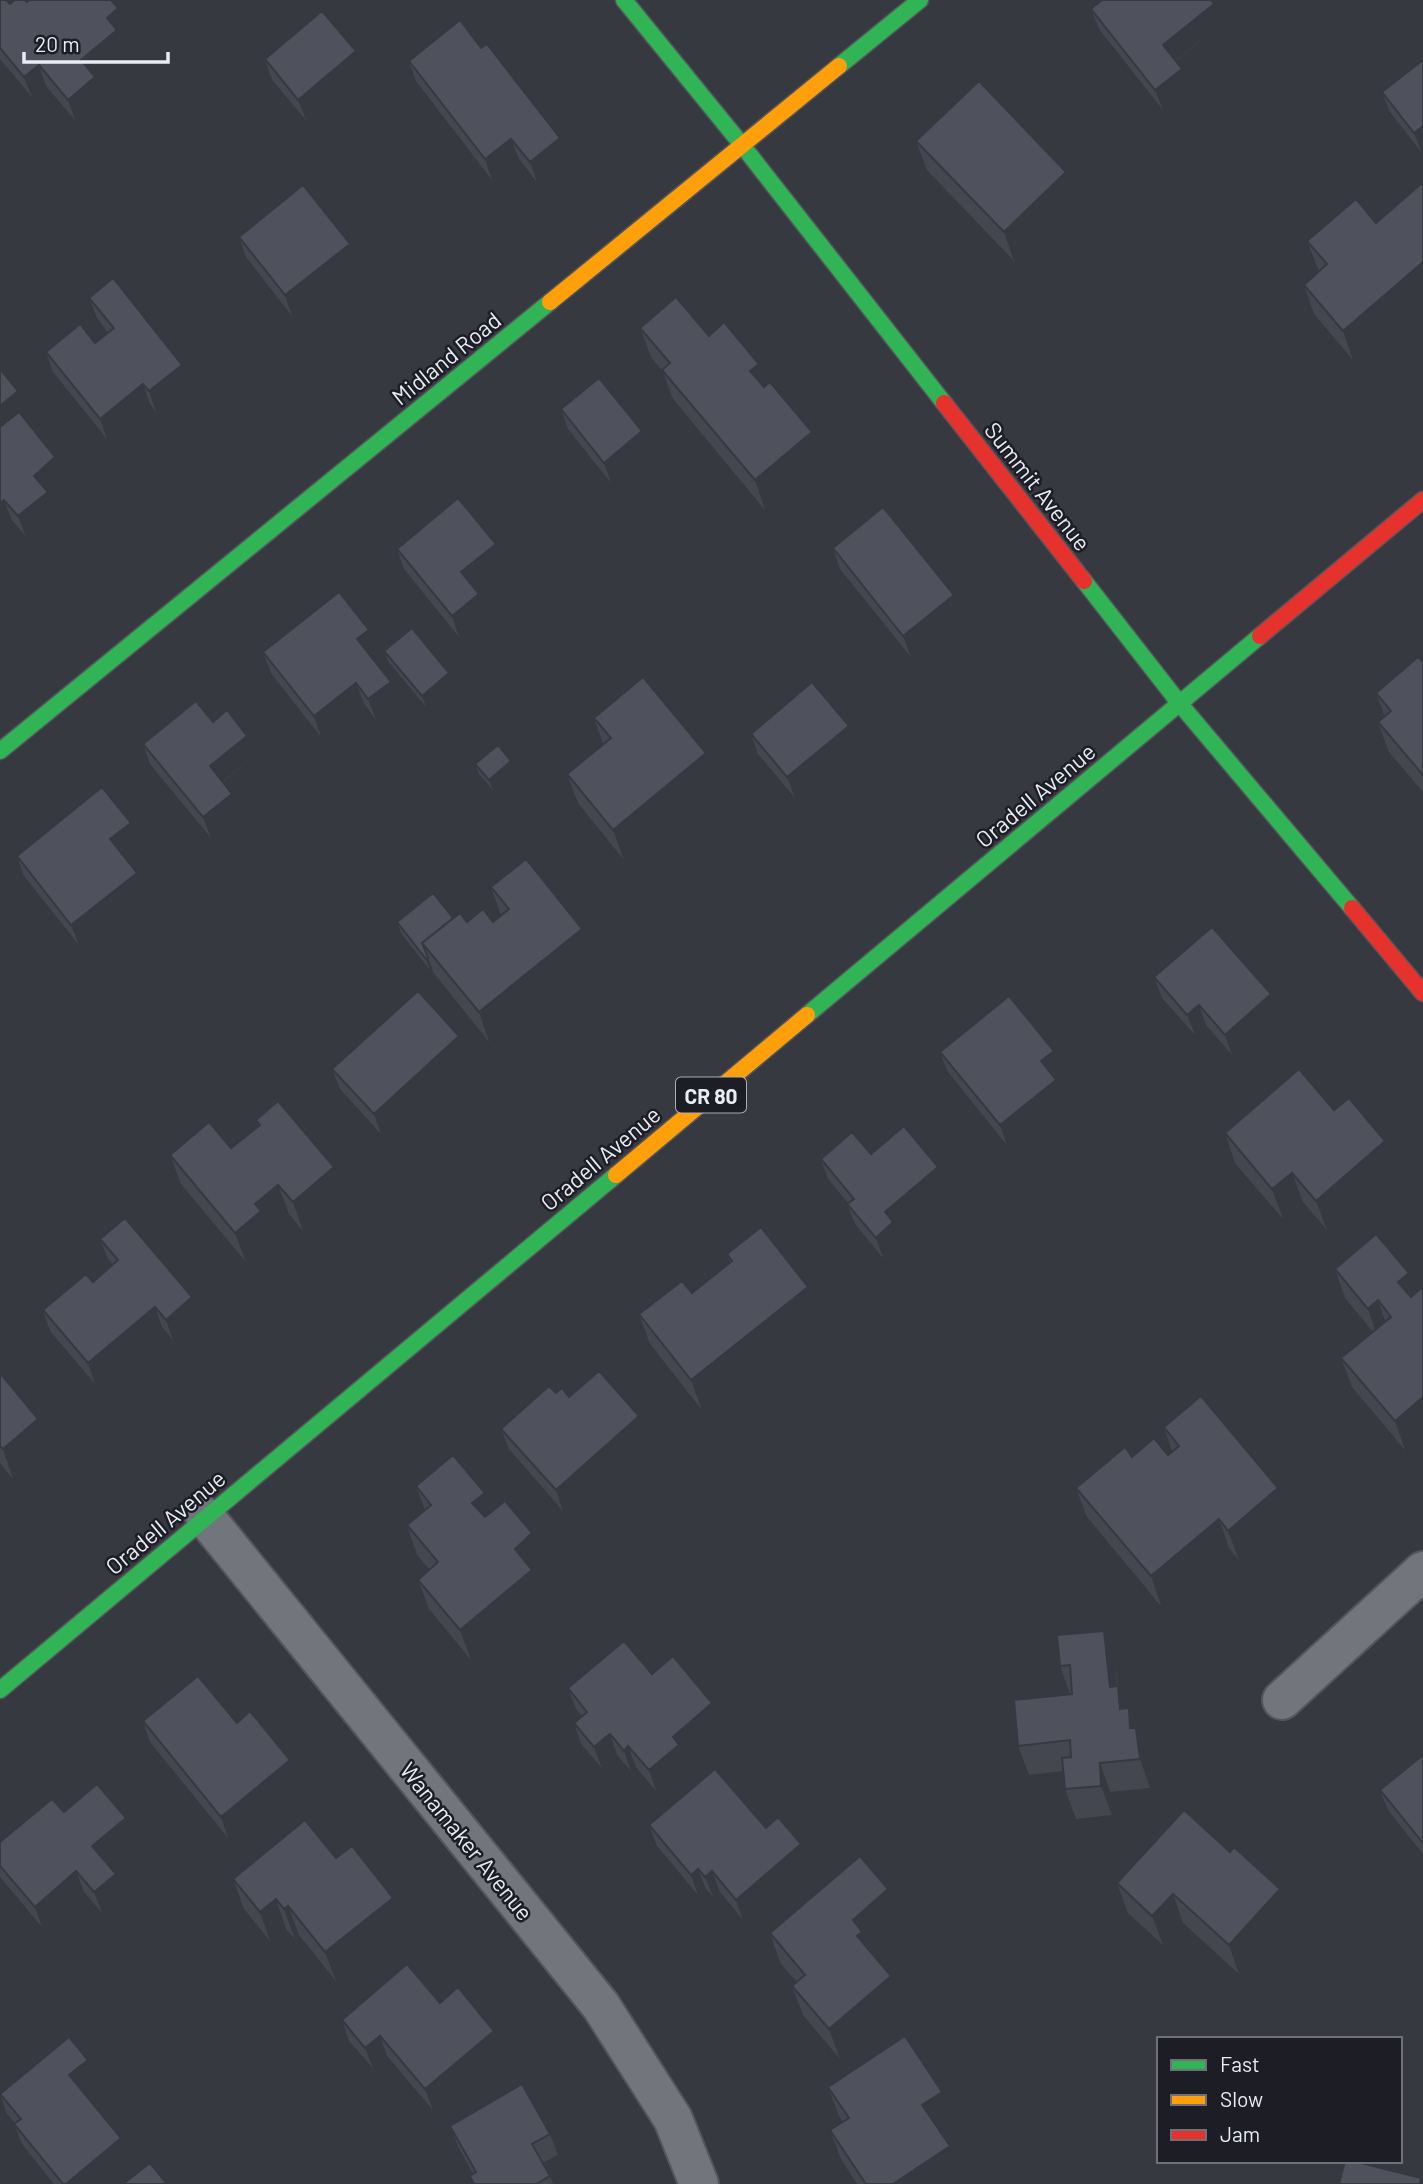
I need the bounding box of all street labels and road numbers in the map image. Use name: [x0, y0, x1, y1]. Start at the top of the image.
street label: Midland Road: [386, 306, 506, 410]
street label: Summit Avenue: [979, 416, 1097, 556]
street label: Oradell Avenue: [970, 737, 1100, 853]
road number: CR 80: [676, 1078, 746, 1112]
street label: Oradell Avenue: [535, 1100, 665, 1216]
street label: Oradell Avenue: [100, 1464, 230, 1580]
street label: Wanamaker Avenue: [395, 1756, 539, 1926]

